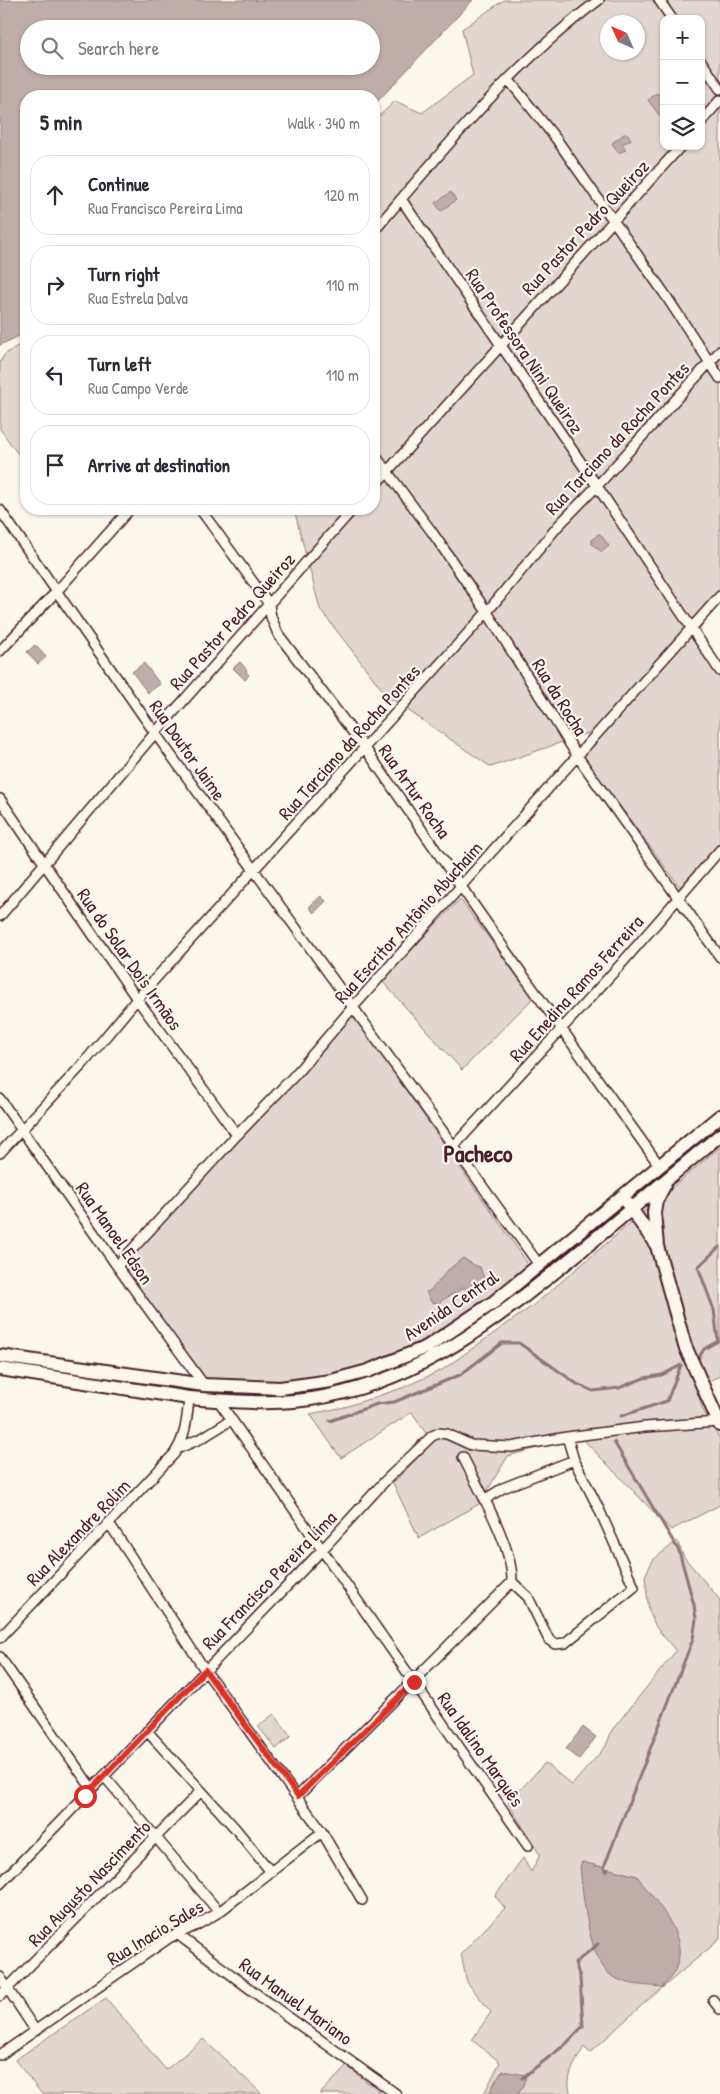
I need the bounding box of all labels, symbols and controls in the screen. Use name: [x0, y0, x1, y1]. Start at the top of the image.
north arrow: [600, 15, 645, 60]
map controls: [660, 15, 705, 150]
button: +: [660, 15, 705, 60]
search box: [20, 20, 380, 75]
icon: search: [38, 34, 66, 62]
text: Search here: [78, 35, 159, 61]
button: −: [660, 60, 705, 105]
button: layers: [660, 105, 705, 150]
text: 5 min: [40, 108, 82, 137]
text: Walk · 340 m: [288, 112, 360, 134]
street label: Rua Pastor Pedro Queiroz: [515, 154, 655, 300]
text: Continue: [88, 171, 149, 197]
icon: ahead: [41, 181, 69, 209]
text: 120 m: [324, 184, 359, 206]
text: Rua Francisco Pereira Lima: [88, 197, 243, 219]
text: Turn right: [88, 261, 159, 287]
street label: Rua Professora Nini Queiroz: [460, 263, 590, 439]
icon: right: [41, 271, 69, 299]
text: 110 m: [326, 274, 359, 296]
text: Rua Estrela Dalva: [88, 287, 188, 309]
text: Turn left: [88, 351, 151, 377]
street label: Rua Tarciano da Rocha Pontes: [539, 356, 695, 520]
icon: left: [41, 361, 69, 389]
text: 110 m: [326, 364, 359, 386]
text: Rua Campo Verde: [88, 377, 189, 399]
icon: arrive: [41, 451, 69, 479]
text: Arrive at destination: [88, 452, 230, 478]
street label: Rua Pastor Pedro Queiroz: [163, 547, 301, 695]
street label: Rua da Rocha: [526, 653, 594, 741]
street label: Rua Tarciano da Rocha Pontes: [272, 659, 426, 825]
street label: Rua Doutor Jaime: [144, 694, 233, 806]
street label: Rua Artur Rocha: [373, 739, 457, 844]
street label: Rua Escritor Antônio Abuchaim: [328, 835, 488, 1009]
street label: Rua do Solar Dois Irmãos: [71, 883, 189, 1035]
street label: Rua Enedina Ramos Ferreira: [503, 909, 649, 1067]
district label: Pacheco: [444, 1137, 513, 1169]
street label: Rua Manoel Edson: [70, 1177, 160, 1289]
street label: Avenida Central: [398, 1263, 504, 1346]
street label: Rua Alexandre Rolim: [20, 1473, 136, 1591]
street label: Rua Francisco Pereira Lima: [196, 1505, 342, 1655]
route end: [403, 1671, 426, 1694]
street label: Rua Idalino Marquês: [432, 1686, 530, 1812]
route start: [74, 1785, 97, 1808]
street label: Rua Augusto Nascimento: [22, 1814, 156, 1952]
street label: Rua Inacio Sales: [102, 1893, 208, 1971]
street label: Rua Manuel Mariano: [234, 1951, 358, 2051]

